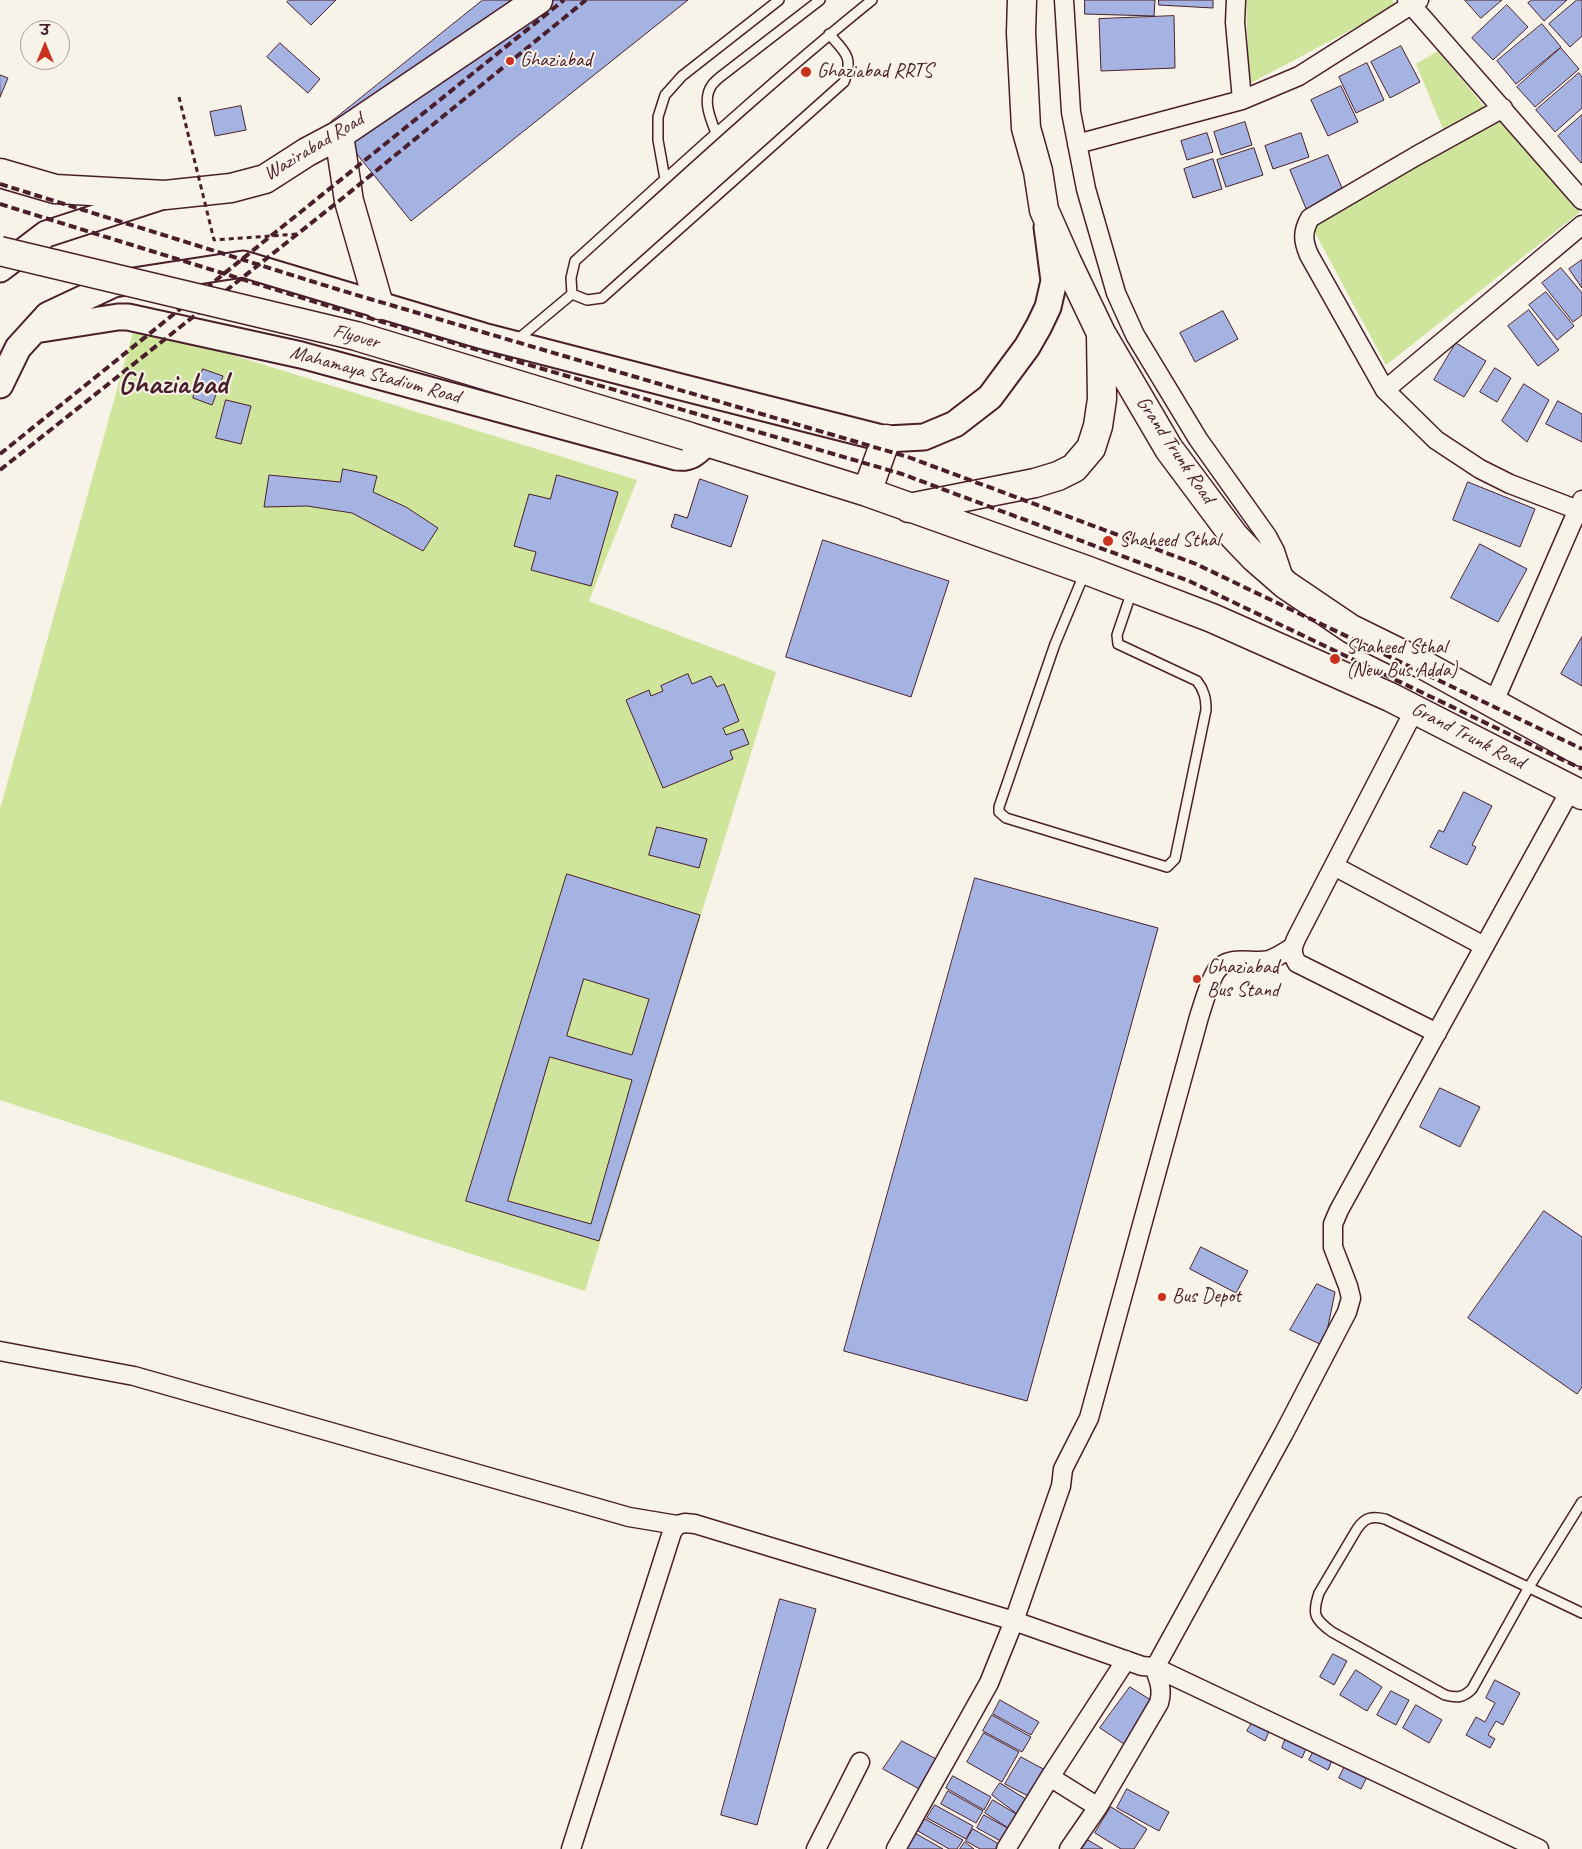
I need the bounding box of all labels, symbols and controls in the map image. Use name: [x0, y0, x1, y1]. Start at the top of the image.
north arrow: [20, 20, 70, 70]
text: उ: [40, 22, 50, 39]
place label: Ghaziabad: [520, 49, 591, 73]
marker: Ghaziabad: [504, 55, 516, 67]
place label: Ghaziabad RRTS: [817, 60, 933, 84]
marker: Ghaziabad RRTS: [799, 65, 813, 79]
street label: Wazirabad Road: [260, 108, 368, 186]
street label: Flyover: [330, 319, 382, 355]
street label: Mahamaya Stadium Road: [287, 341, 463, 409]
district label: Ghaziabad: [118, 367, 228, 403]
street label: Grand Trunk Road: [1130, 392, 1220, 508]
place label: Shaheed Sthal: [1119, 529, 1220, 553]
marker: Shaheed Sthal: [1101, 534, 1115, 548]
place label: Shaheed Sthal (New Bus Adda): [1346, 636, 1457, 683]
marker: Shaheed Sthal (New Bus Adda): [1328, 652, 1342, 666]
street label: Grand Trunk Road: [1407, 697, 1529, 775]
place label: Ghaziabad Bus Stand: [1207, 956, 1279, 1003]
marker: Ghaziabad Bus Stand: [1191, 973, 1203, 985]
place label: Bus Depot: [1172, 1285, 1241, 1309]
marker: Bus Depot: [1156, 1291, 1168, 1303]

